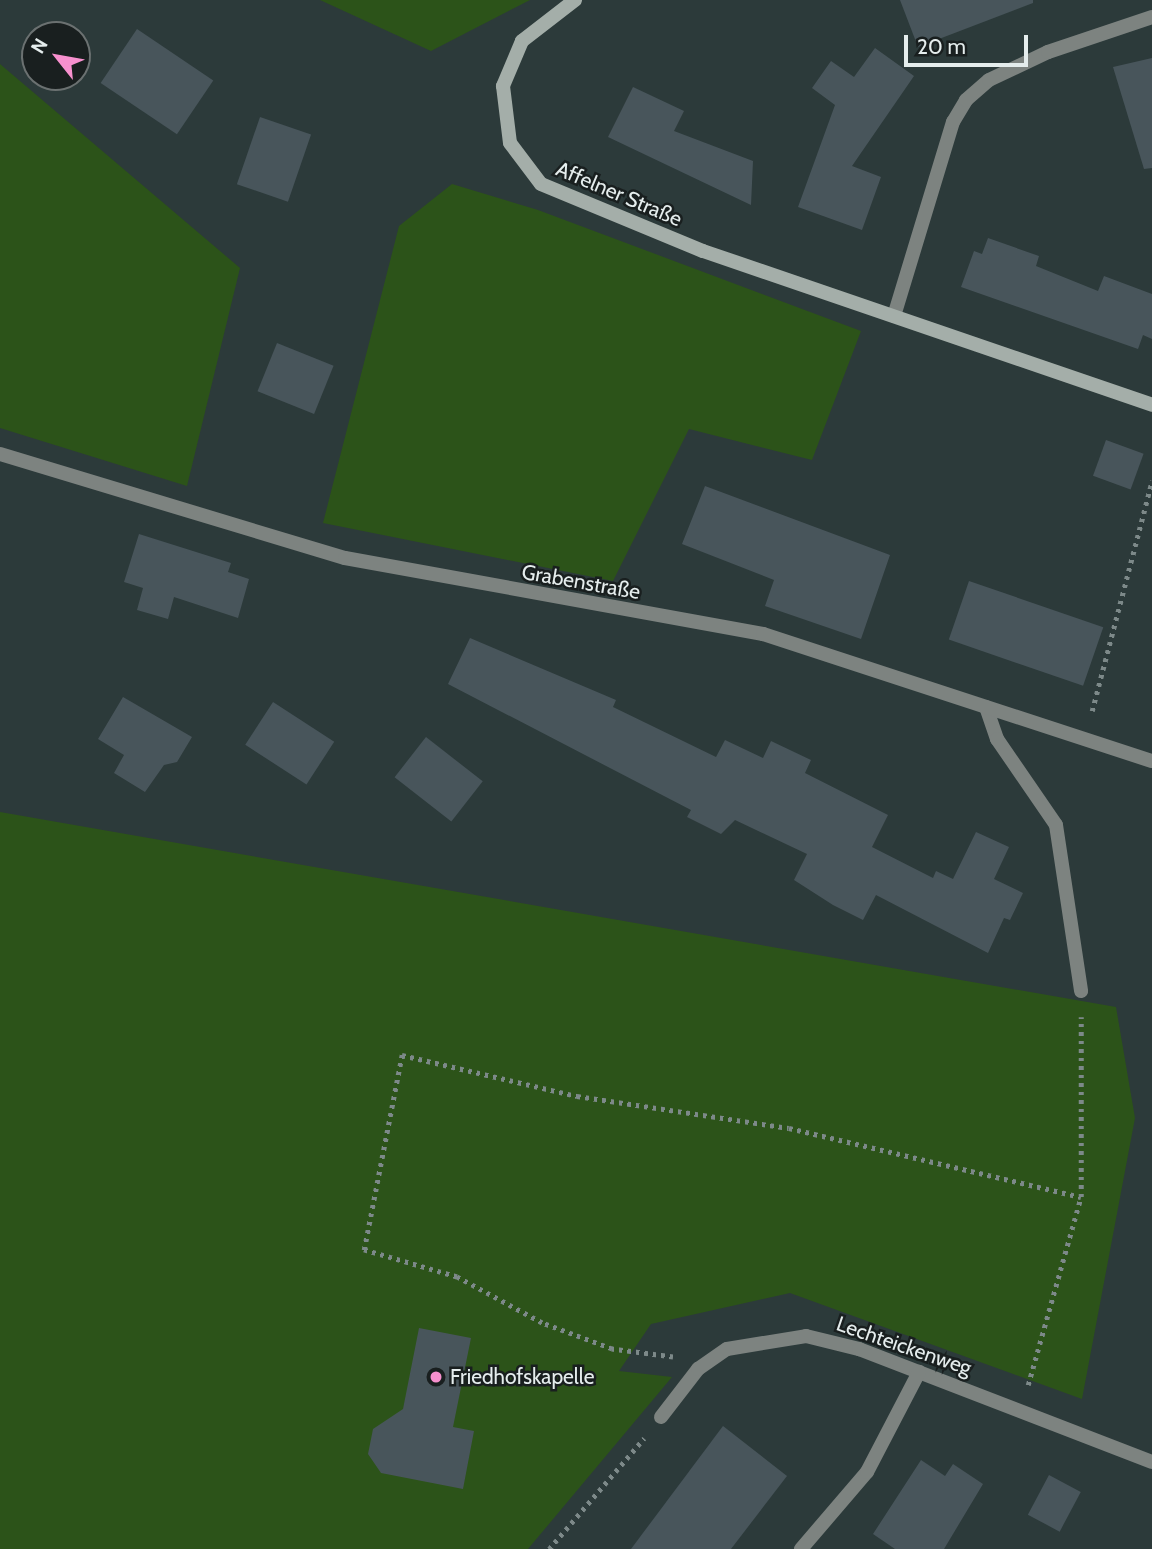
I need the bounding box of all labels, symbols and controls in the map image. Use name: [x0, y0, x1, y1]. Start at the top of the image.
north arrow: [21, 21, 91, 91]
scale bar: [907, 21, 1031, 65]
text: N: [26, 34, 53, 58]
text: 20 m: [917, 34, 966, 59]
street label: Affelner Straße: [552, 156, 686, 232]
street label: Grabenstraße: [520, 559, 642, 605]
street label: Lechteickenweg: [833, 1311, 975, 1381]
place label: Friedhofskapelle: [450, 1364, 594, 1390]
marker: Friedhofskapelle: [428, 1369, 444, 1385]

